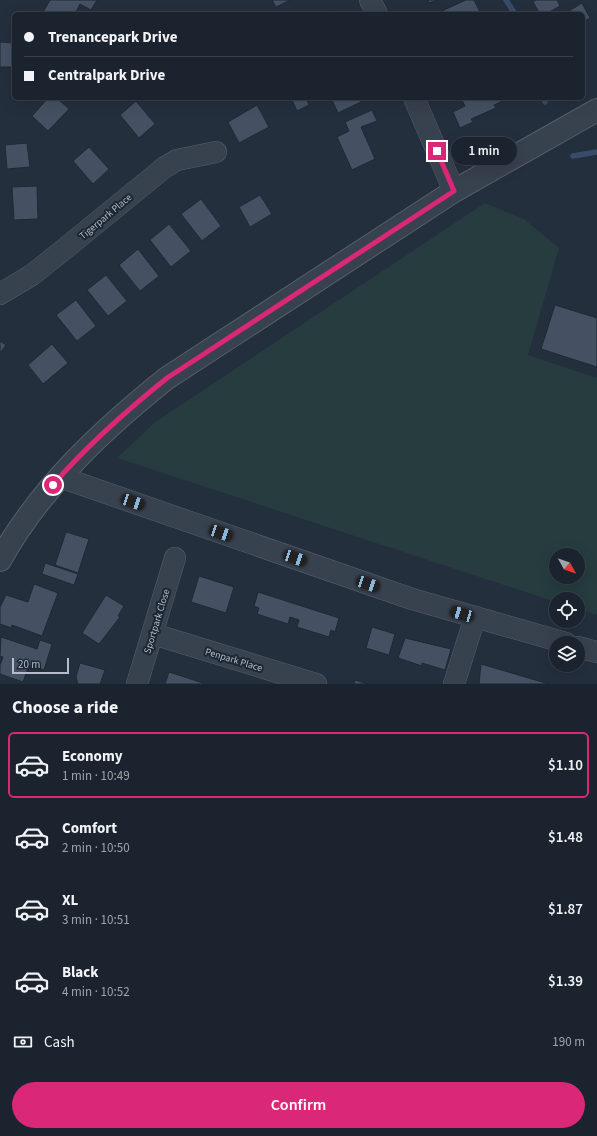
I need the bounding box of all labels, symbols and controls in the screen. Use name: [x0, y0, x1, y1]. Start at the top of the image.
text: Trenancepark Drive: [48, 27, 177, 48]
text: Centralpark Drive: [48, 65, 165, 86]
callout: 1 min: [451, 137, 517, 165]
route end: [428, 142, 446, 160]
text: 1 min: [469, 142, 499, 160]
street label: Tigerpark Place: [76, 191, 135, 243]
route start: [44, 476, 62, 494]
car: [120, 492, 146, 512]
car: [208, 523, 234, 543]
car: [282, 548, 308, 568]
north arrow: [549, 548, 585, 584]
map controls: [549, 548, 585, 672]
car: [355, 574, 381, 594]
street label: Sportpark Close: [140, 587, 173, 655]
button: locate: [549, 592, 585, 628]
car: [449, 605, 475, 623]
button: layers: [549, 636, 585, 672]
street label: Penpark Place: [203, 645, 264, 675]
scale bar: [12, 656, 69, 675]
text: 20 m: [18, 657, 40, 672]
text: Choose a ride: [12, 695, 118, 720]
text: Economy: [62, 746, 123, 767]
icon: car: [14, 747, 50, 783]
text: $1.10: [548, 755, 583, 776]
text: 1 min · 10:49: [62, 767, 130, 785]
text: Comfort: [62, 818, 117, 839]
icon: car: [14, 819, 50, 855]
text: $1.48: [548, 827, 583, 848]
text: 2 min · 10:50: [62, 839, 130, 857]
text: XL: [62, 890, 78, 911]
icon: car: [14, 891, 50, 927]
text: $1.87: [548, 899, 583, 920]
text: 3 min · 10:51: [62, 911, 130, 929]
text: Black: [62, 962, 99, 983]
icon: car: [14, 963, 50, 999]
text: $1.39: [548, 971, 583, 992]
text: 4 min · 10:52: [62, 983, 130, 1001]
icon: cash: [12, 1031, 34, 1053]
text: Cash: [44, 1032, 75, 1053]
text: 190 m: [552, 1033, 585, 1051]
button: Confirm: [12, 1082, 585, 1128]

